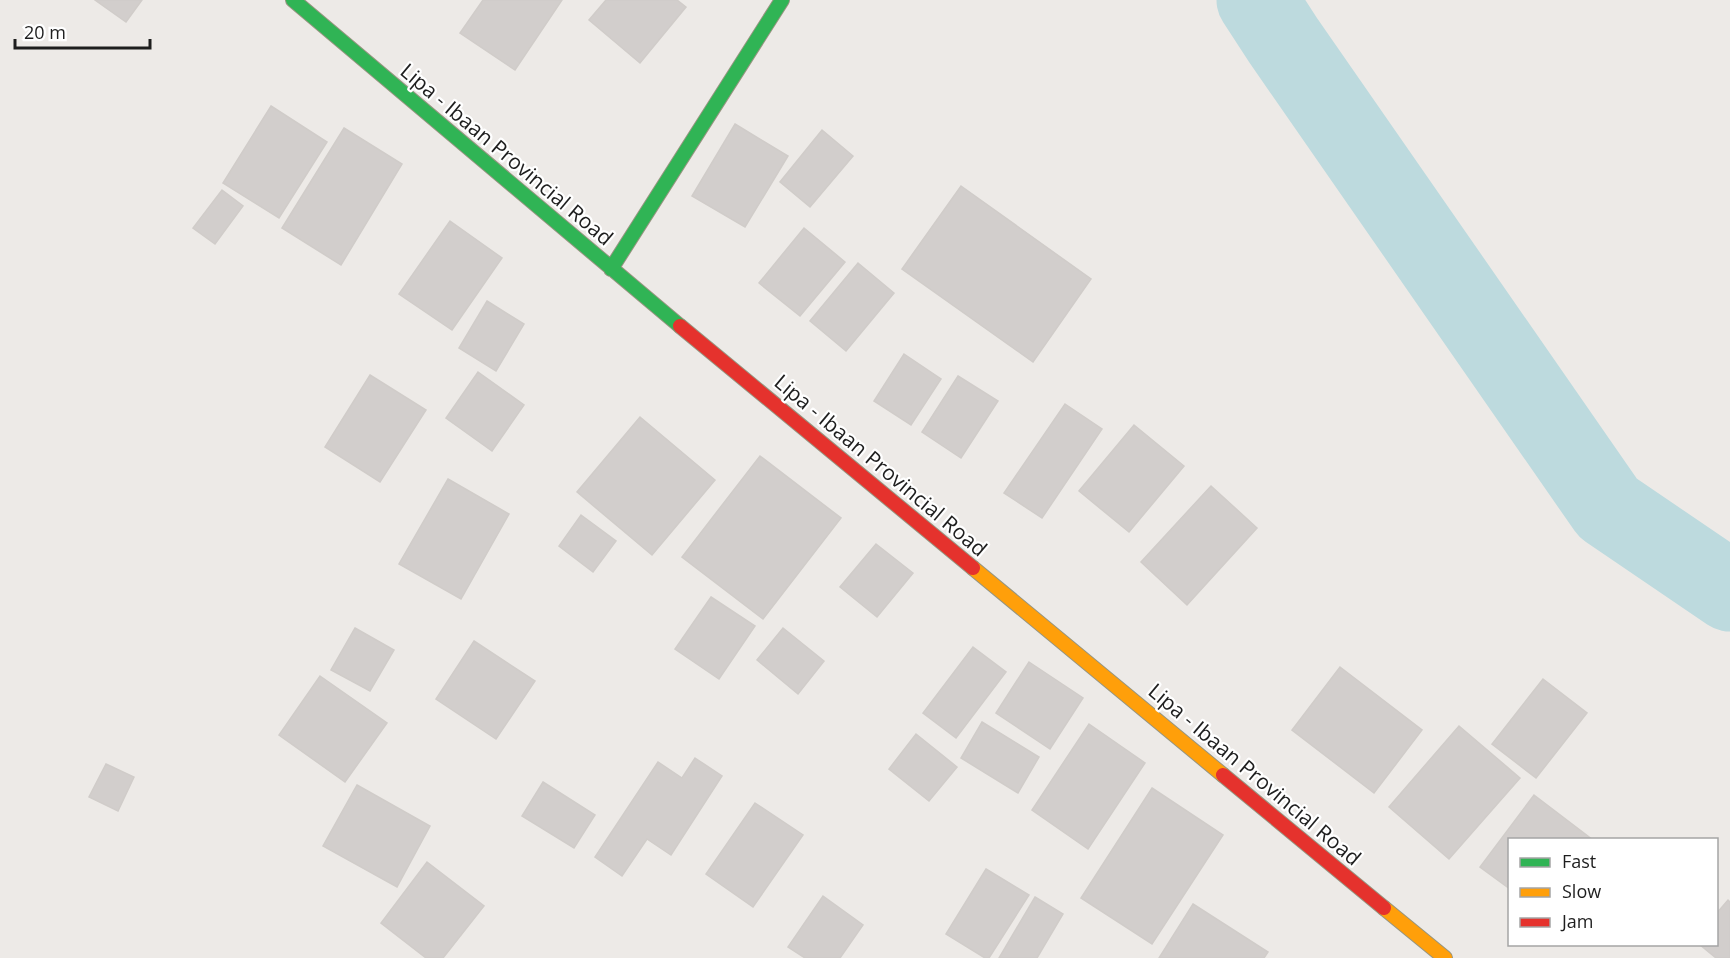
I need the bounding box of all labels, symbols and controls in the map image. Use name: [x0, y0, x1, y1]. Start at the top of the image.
scale bar: [15, 12, 150, 50]
text: 20 m: [24, 20, 66, 44]
street label: Lipa - Ibaan Provincial Road: [395, 57, 619, 251]
street label: Lipa - Ibaan Provincial Road: [769, 368, 993, 562]
street label: Lipa - Ibaan Provincial Road: [1143, 677, 1367, 871]
legend: [1508, 838, 1718, 946]
text: Fast: [1562, 849, 1596, 873]
text: Slow: [1562, 879, 1601, 903]
text: Jam: [1560, 909, 1594, 933]

